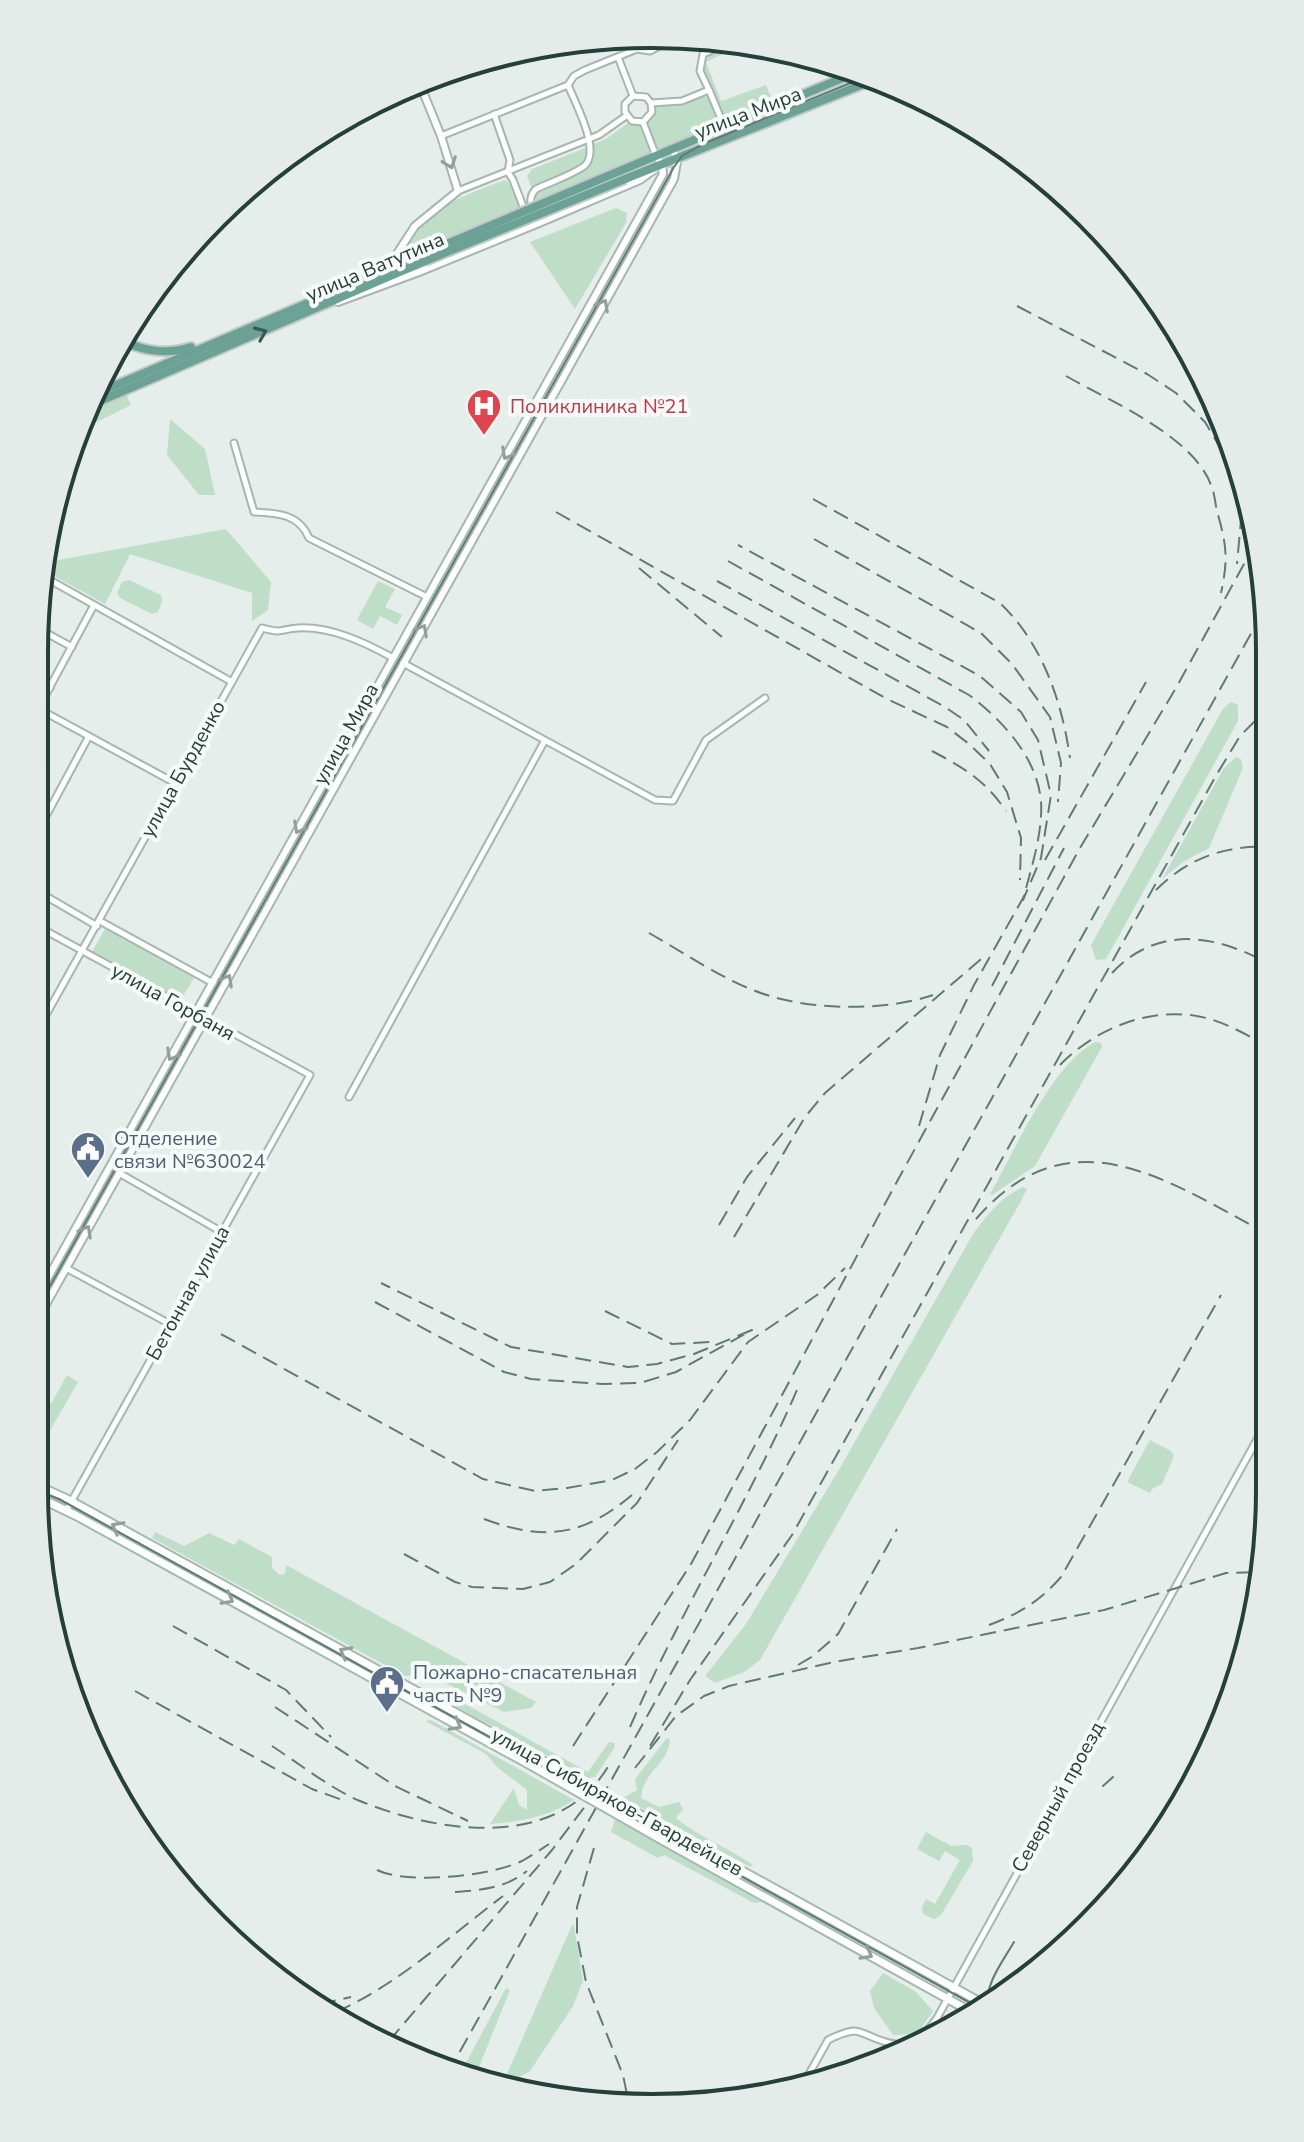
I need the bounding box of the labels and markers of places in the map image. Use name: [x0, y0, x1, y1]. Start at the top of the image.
hospital icon: Поликлиника №21: [465, 387, 503, 437]
place label: Поликлиника №21: [510, 393, 689, 420]
place label: Отделение связи №630024: [114, 1125, 266, 1175]
public building icon: Отделение связи №630024: [69, 1130, 107, 1180]
place label: Пожарно-спасательная часть №9: [413, 1659, 637, 1709]
public building icon: Пожарно-спасательная часть №9: [368, 1664, 406, 1714]

